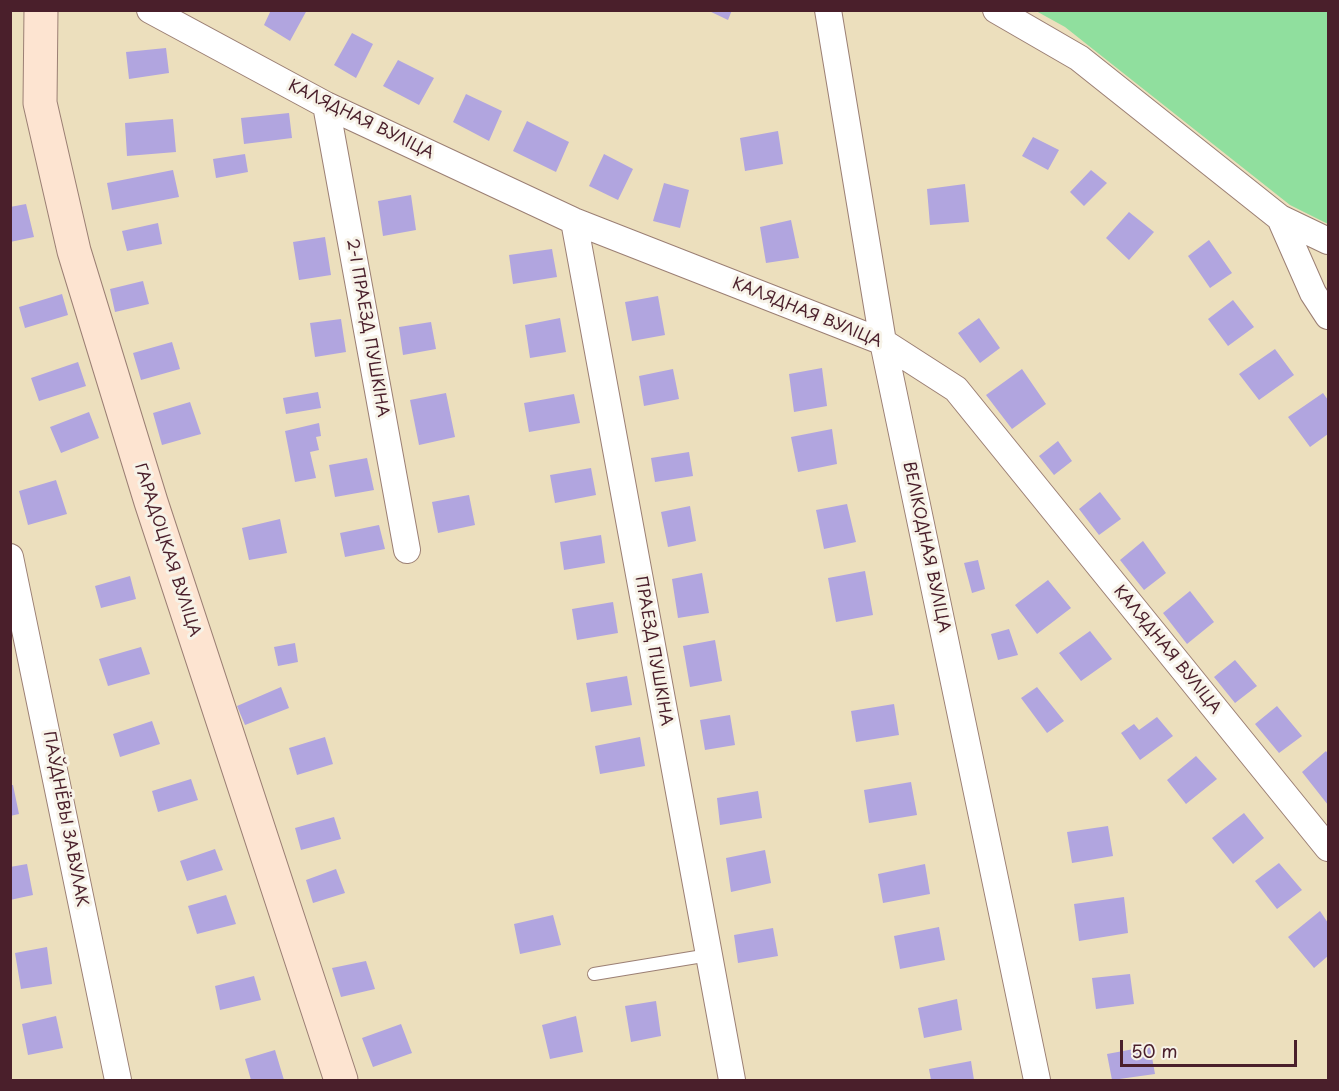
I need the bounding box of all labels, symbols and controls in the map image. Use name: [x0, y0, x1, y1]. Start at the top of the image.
street label: КАЛЯДНАЯ ВУЛІЦА: [285, 76, 437, 164]
street label: 2-І ПРАЕЗД ПУШКІНА: [342, 237, 392, 419]
street label: КАЛЯДНАЯ ВУЛІЦА: [729, 274, 885, 352]
street label: ВЕЛІКОДНАЯ ВУЛІЦА: [898, 460, 954, 634]
street label: ГАРАДОЦКАЯ ВУЛІЦА: [130, 461, 204, 639]
street label: ПРАЕЗД ПУШКІНА: [630, 575, 676, 727]
street label: КАЛЯДНАЯ ВУЛІЦА: [1109, 582, 1225, 718]
street label: ПАЎДНЁВЫ ЗАВУЛАК: [39, 730, 91, 908]
scale bar: [1123, 1028, 1300, 1066]
text: 50 m: [1131, 1037, 1178, 1064]

